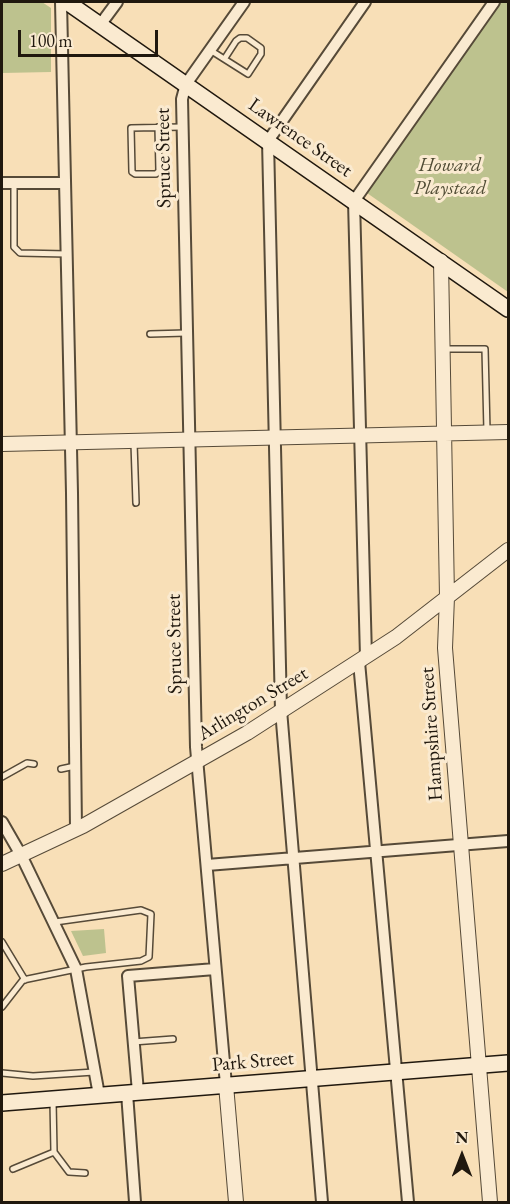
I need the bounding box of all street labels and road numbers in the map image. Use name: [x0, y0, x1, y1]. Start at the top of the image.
street label: Lawrence Street: [243, 93, 357, 183]
street label: Spruce Street: [151, 108, 177, 208]
street label: Spruce Street: [162, 594, 188, 694]
street label: Arlington Street: [194, 662, 312, 746]
street label: Hampshire Street: [415, 666, 449, 802]
street label: Park Street: [211, 1046, 295, 1078]

